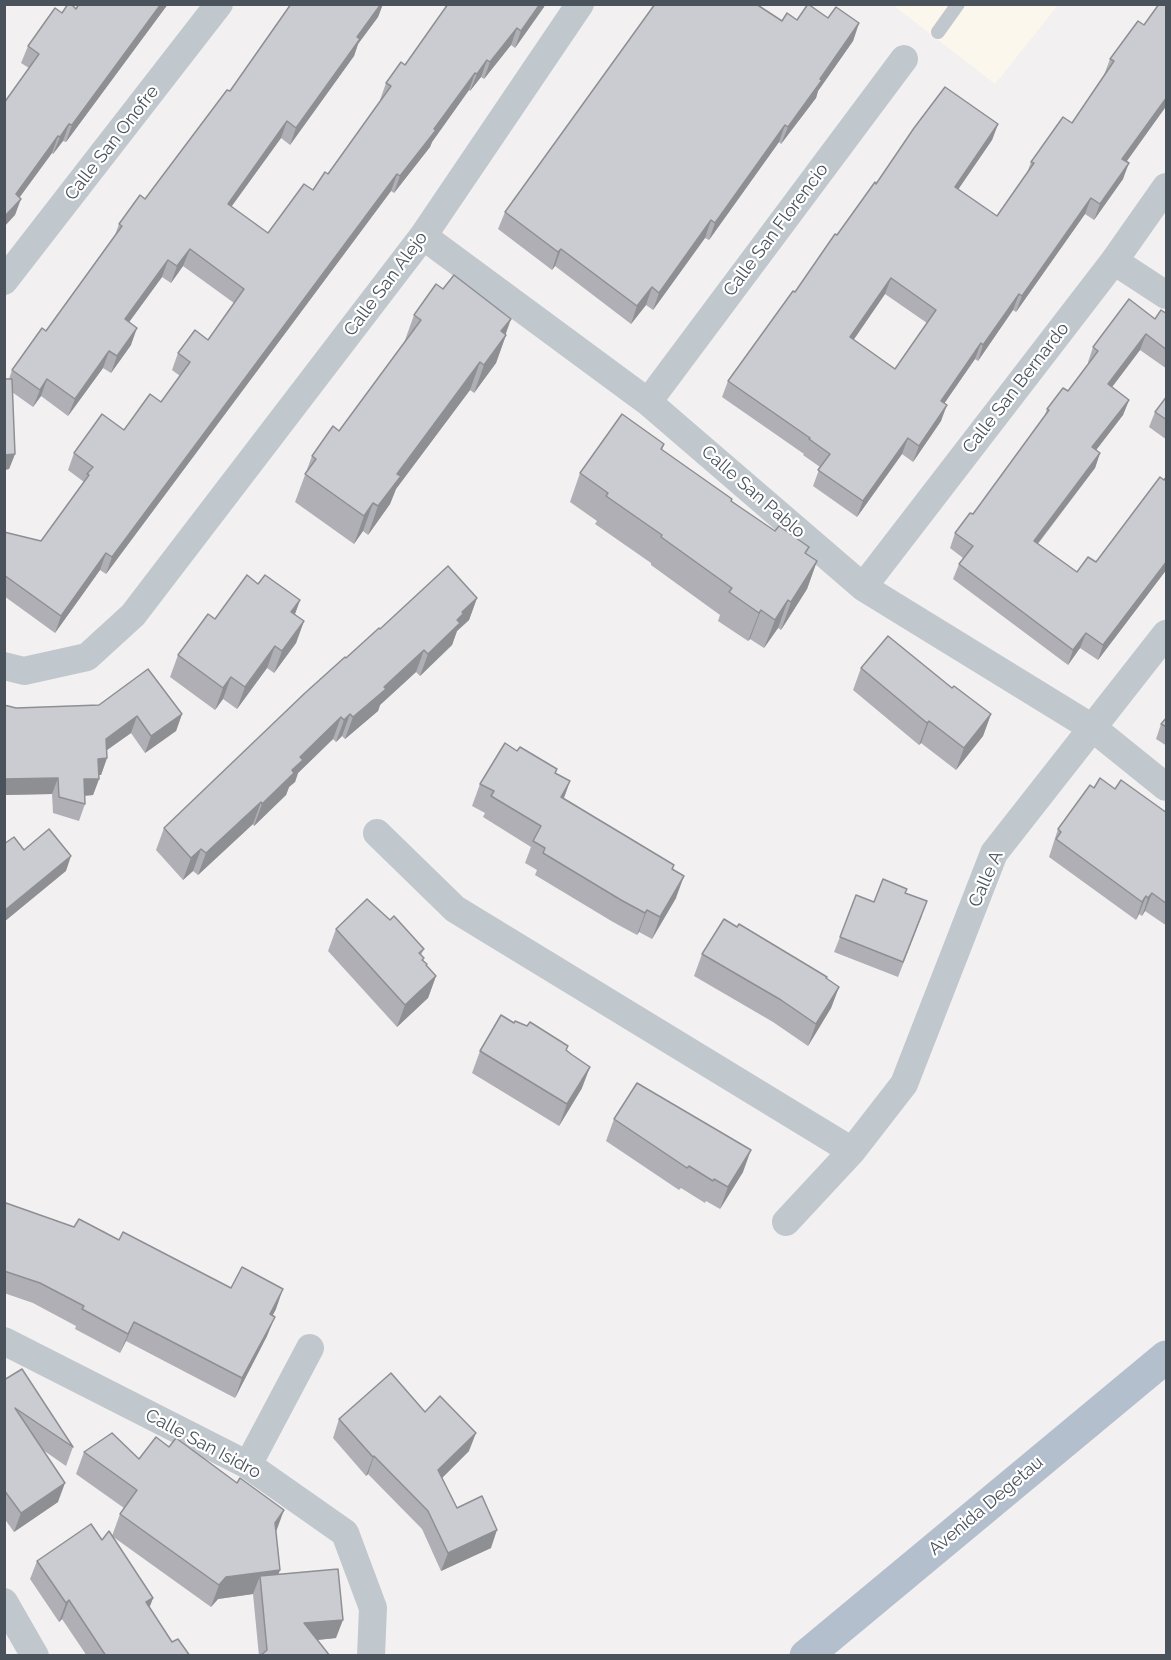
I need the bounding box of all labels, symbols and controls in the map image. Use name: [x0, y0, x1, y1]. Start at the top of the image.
street label: Calle San Onofre: [60, 81, 164, 205]
street label: Calle San Florencio: [719, 159, 833, 301]
street label: Calle San Alejo: [340, 227, 432, 341]
street label: Calle San Bernardo: [958, 318, 1074, 458]
street label: Calle San Pablo: [697, 441, 809, 543]
street label: Calle A: [964, 848, 1008, 910]
street label: Calle San Isidro: [141, 1404, 265, 1484]
street label: Avenida Degetau: [924, 1452, 1048, 1560]

